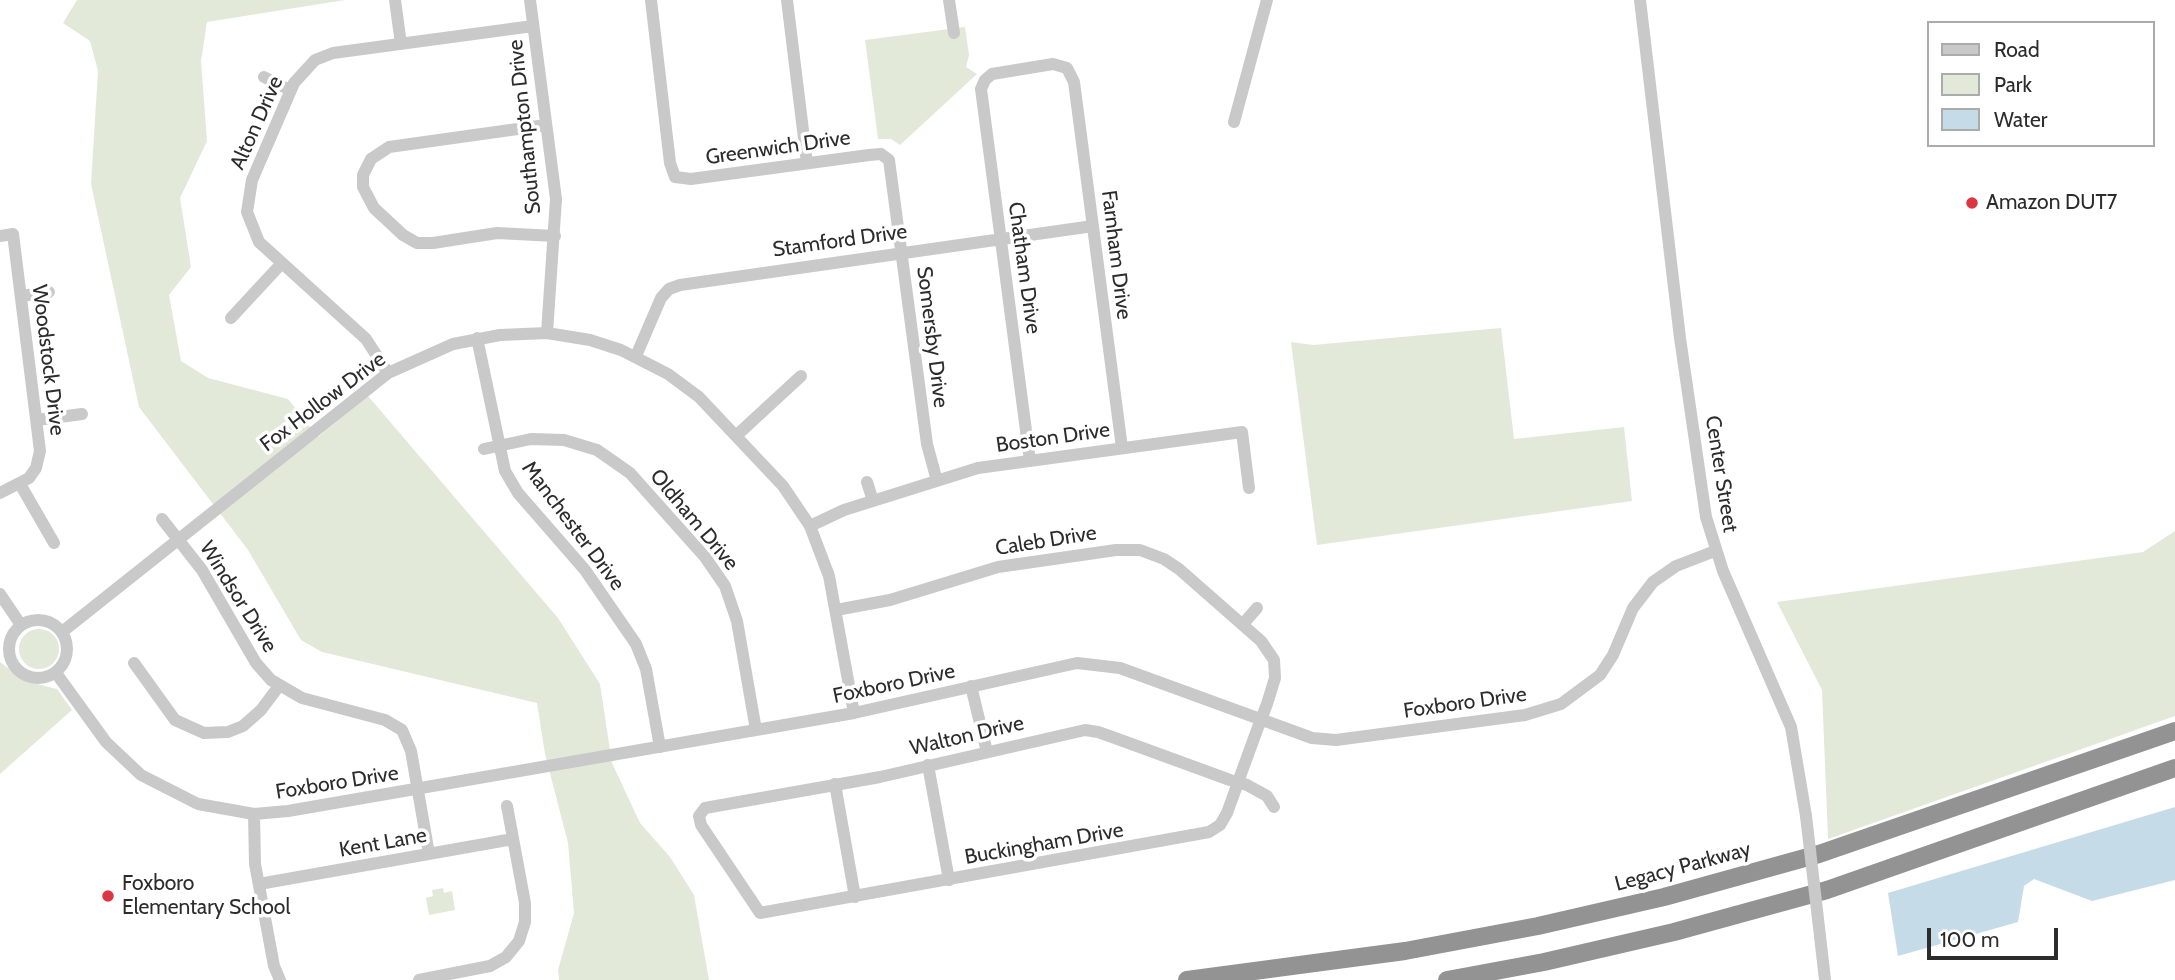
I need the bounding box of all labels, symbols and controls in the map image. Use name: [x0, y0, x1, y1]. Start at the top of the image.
legend: [1926, 21, 2154, 147]
text: Road: [1994, 37, 2040, 62]
street label: Southampton Drive: [503, 38, 547, 216]
street label: Alton Drive: [225, 72, 289, 174]
text: Park: [1994, 72, 2032, 97]
text: Water: [1994, 107, 2047, 132]
street label: Greenwich Drive: [704, 125, 852, 171]
street label: Farnham Drive: [1096, 189, 1136, 321]
place label: Amazon DUT7: [1986, 190, 2117, 216]
marker: Amazon DUT7: [1964, 195, 1980, 211]
street label: Chatham Drive: [1002, 200, 1046, 336]
street label: Stamford Drive: [771, 219, 909, 263]
street label: Somersby Drive: [911, 265, 953, 409]
street label: Woodstock Drive: [26, 283, 70, 437]
street label: Fox Hollow Drive: [255, 347, 391, 457]
street label: Center Street: [1699, 414, 1743, 534]
street label: Boston Drive: [994, 418, 1112, 458]
street label: Manchester Drive: [516, 456, 630, 596]
street label: Oldham Drive: [644, 464, 744, 576]
street label: Caleb Drive: [994, 521, 1098, 561]
street label: Windsor Drive: [194, 537, 282, 657]
street label: Foxboro Drive: [831, 659, 957, 709]
street label: Foxboro Drive: [1402, 682, 1528, 724]
street label: Walton Drive: [908, 711, 1026, 761]
street label: Foxboro Drive: [274, 761, 400, 805]
street label: Buckingham Drive: [963, 818, 1125, 870]
street label: Kent Lane: [337, 823, 429, 863]
street label: Legacy Parkway: [1612, 837, 1754, 897]
place label: Foxboro Elementary School: [122, 871, 290, 921]
marker: Foxboro Elementary School: [100, 888, 116, 904]
scale bar: [1930, 914, 2061, 958]
text: 100 m: [1940, 927, 1999, 952]

